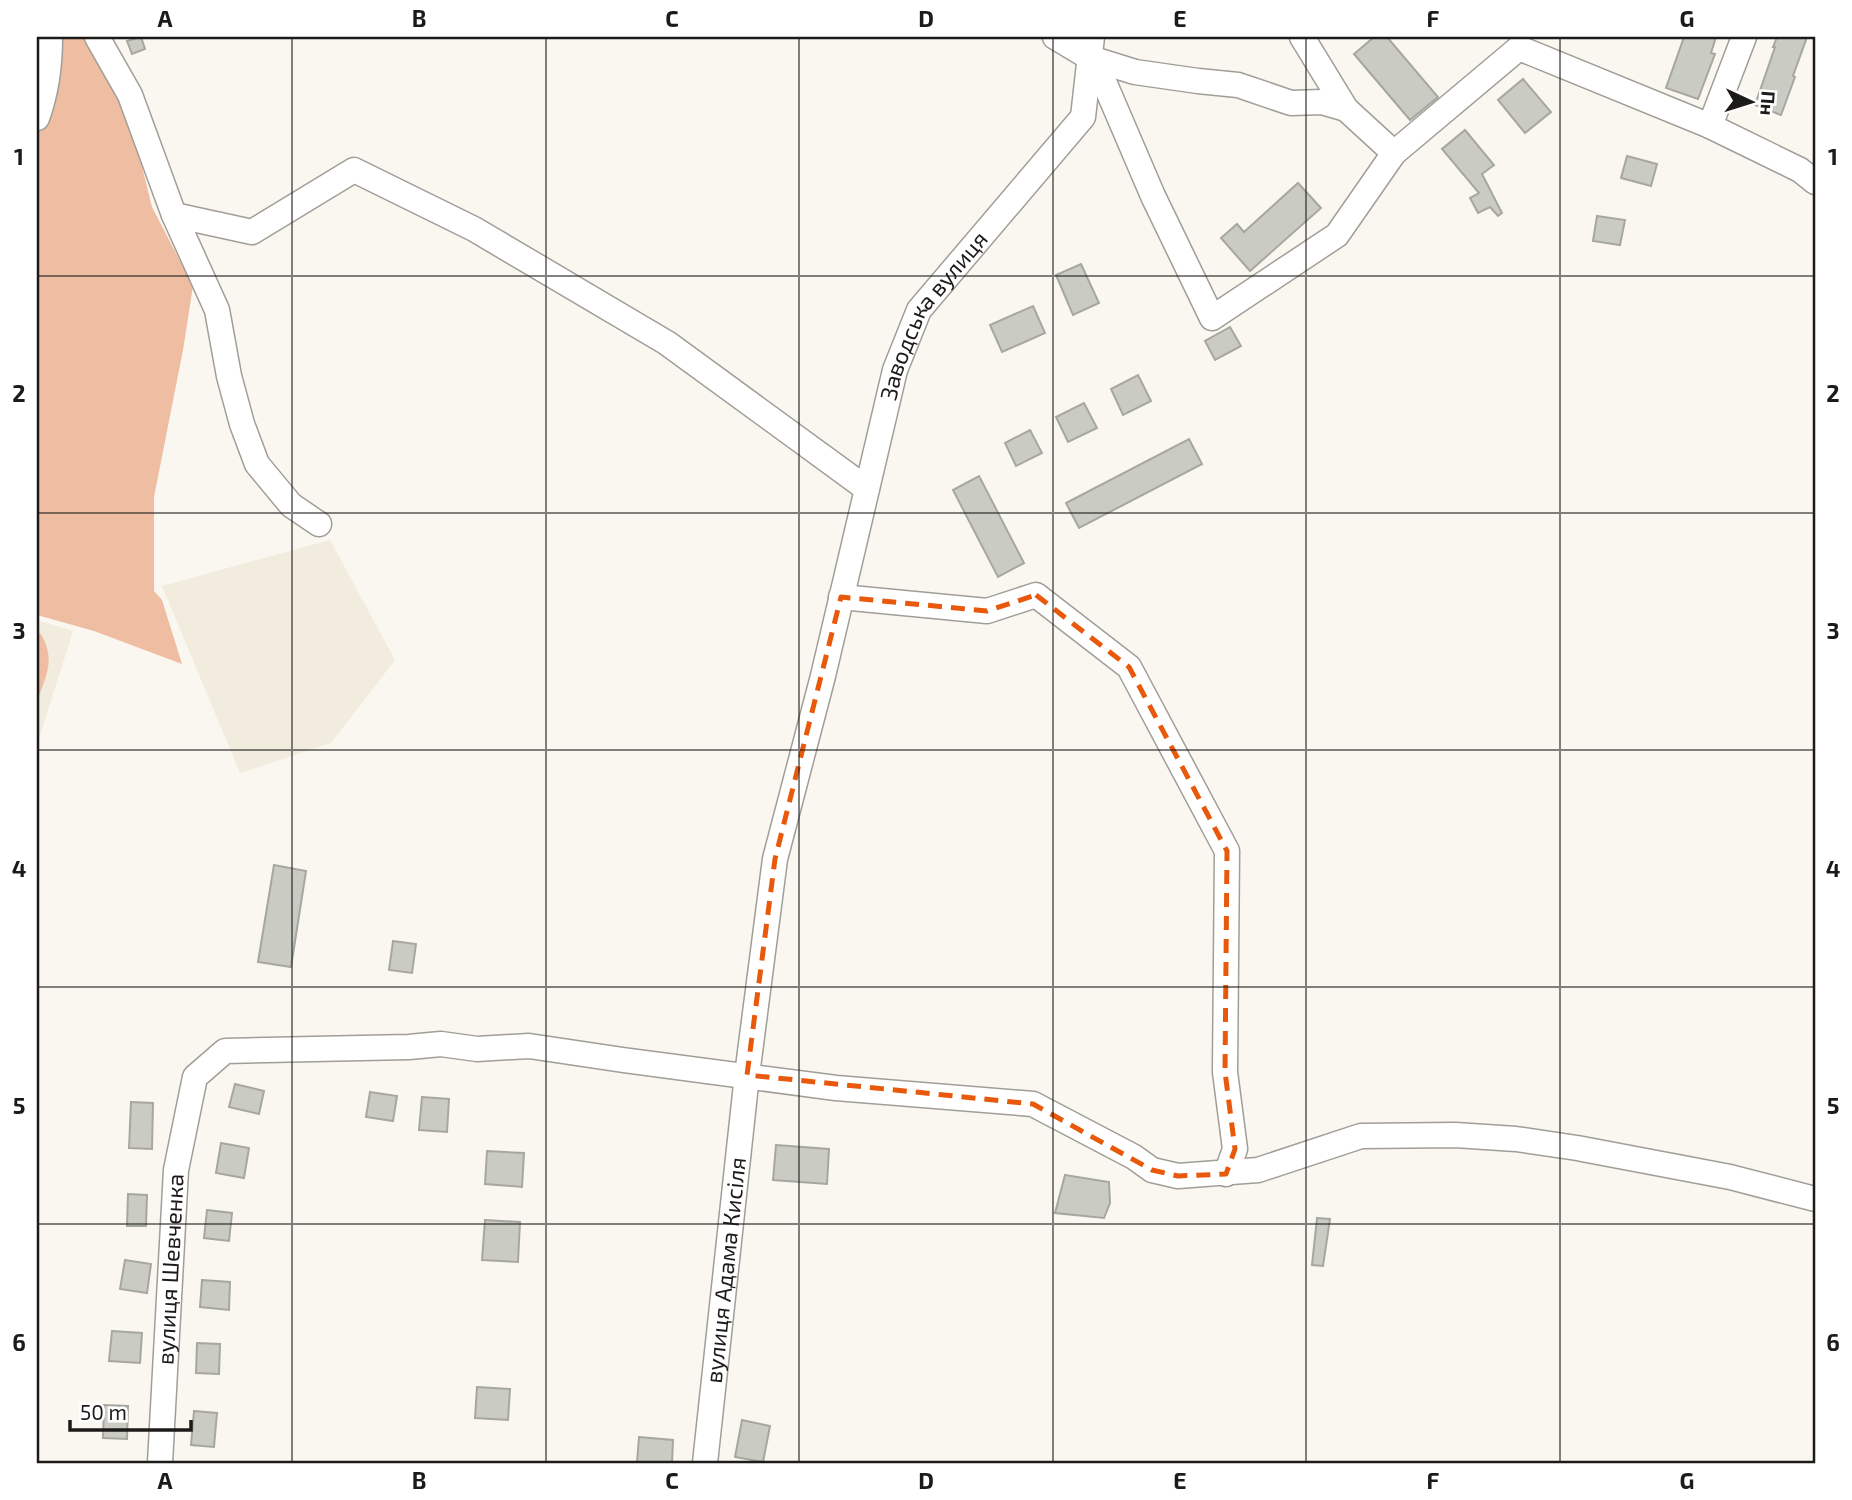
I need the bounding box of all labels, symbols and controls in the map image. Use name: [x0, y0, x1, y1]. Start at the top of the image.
text: A: [157, 4, 173, 32]
text: B: [412, 4, 426, 32]
text: C: [665, 4, 679, 32]
text: D: [918, 4, 934, 32]
text: E: [1173, 4, 1187, 32]
text: F: [1427, 4, 1440, 32]
text: G: [1680, 4, 1694, 32]
north arrow: [1716, 66, 1786, 136]
text: Пн: [1756, 90, 1781, 116]
text: 1: [14, 142, 24, 170]
text: 1: [1828, 142, 1838, 170]
street label: Заводська вулиця: [873, 225, 993, 403]
text: 2: [12, 379, 26, 407]
text: 2: [1826, 379, 1840, 407]
text: 3: [12, 616, 26, 644]
text: 3: [1826, 616, 1840, 644]
text: 4: [12, 854, 26, 882]
text: 4: [1826, 854, 1840, 882]
text: 5: [13, 1091, 25, 1119]
text: 5: [1827, 1091, 1839, 1119]
street label: вулиця Адама Кисіля: [699, 1156, 751, 1385]
street label: вулиця Шевченка: [150, 1173, 189, 1366]
text: 6: [12, 1328, 26, 1356]
text: 6: [1826, 1328, 1840, 1356]
scale bar: [70, 1388, 191, 1432]
text: 50 m: [80, 1399, 127, 1424]
text: A: [157, 1466, 173, 1494]
text: B: [412, 1466, 426, 1494]
text: C: [665, 1466, 679, 1494]
text: D: [918, 1466, 934, 1494]
text: E: [1173, 1466, 1187, 1494]
text: F: [1427, 1466, 1440, 1494]
text: G: [1680, 1466, 1694, 1494]

